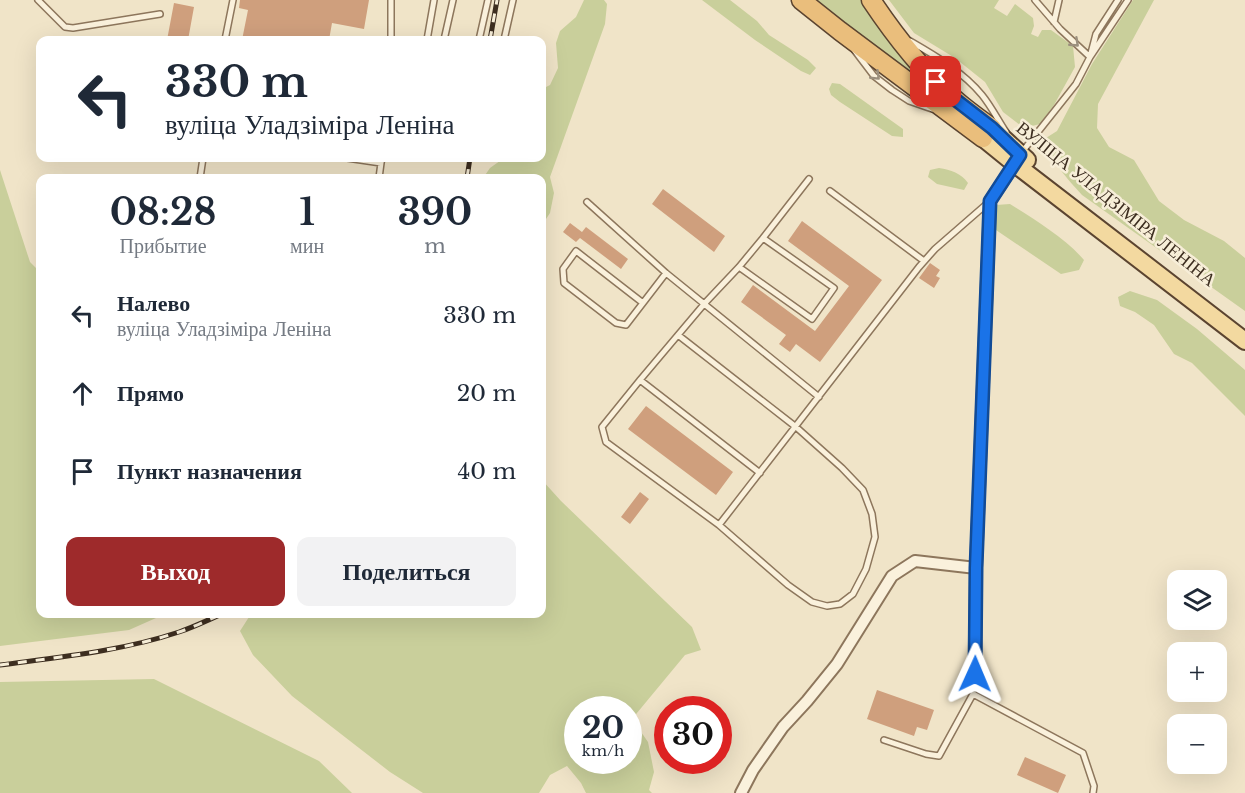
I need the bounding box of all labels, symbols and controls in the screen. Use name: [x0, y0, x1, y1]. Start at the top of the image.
one-way arrow: [1068, 36, 1079, 47]
text: 330 m: [165, 56, 308, 108]
pin: [910, 56, 961, 107]
icon: left: [66, 60, 144, 138]
icon: arrive: [919, 65, 952, 98]
one-way arrow: [869, 69, 880, 80]
text: вуліца Уладзіміра Леніна: [165, 108, 454, 141]
street label: ВУЛІЦА УЛАДЗІМІРА ЛЕНІНА: [1012, 117, 1220, 291]
text: 08:28: [110, 190, 216, 235]
text: 1: [299, 190, 315, 235]
text: 390: [398, 190, 472, 235]
text: Прибытие: [119, 234, 207, 258]
text: мин: [290, 234, 324, 258]
text: m: [424, 234, 446, 258]
text: Налево: [117, 290, 190, 317]
icon: left: [66, 299, 99, 332]
text: 330 m: [443, 302, 516, 329]
text: вуліца Уладзіміра Леніна: [117, 317, 331, 341]
icon: ahead: [66, 377, 99, 410]
text: Прямо: [117, 380, 184, 407]
text: 20 m: [457, 380, 516, 407]
icon: arrive: [66, 455, 99, 488]
text: Пункт назначения: [117, 458, 302, 485]
text: 40 m: [458, 458, 516, 485]
button: Выход: [66, 537, 285, 606]
button: Поделиться: [297, 537, 516, 606]
map controls: [1167, 570, 1227, 774]
button: layers: [1167, 570, 1227, 630]
position arrow: [943, 642, 1007, 706]
button: +: [1167, 642, 1227, 702]
speed limit sign: 30: [654, 696, 732, 774]
text: 20: [582, 709, 624, 746]
button: −: [1167, 714, 1227, 774]
text: km/h: [582, 741, 624, 760]

